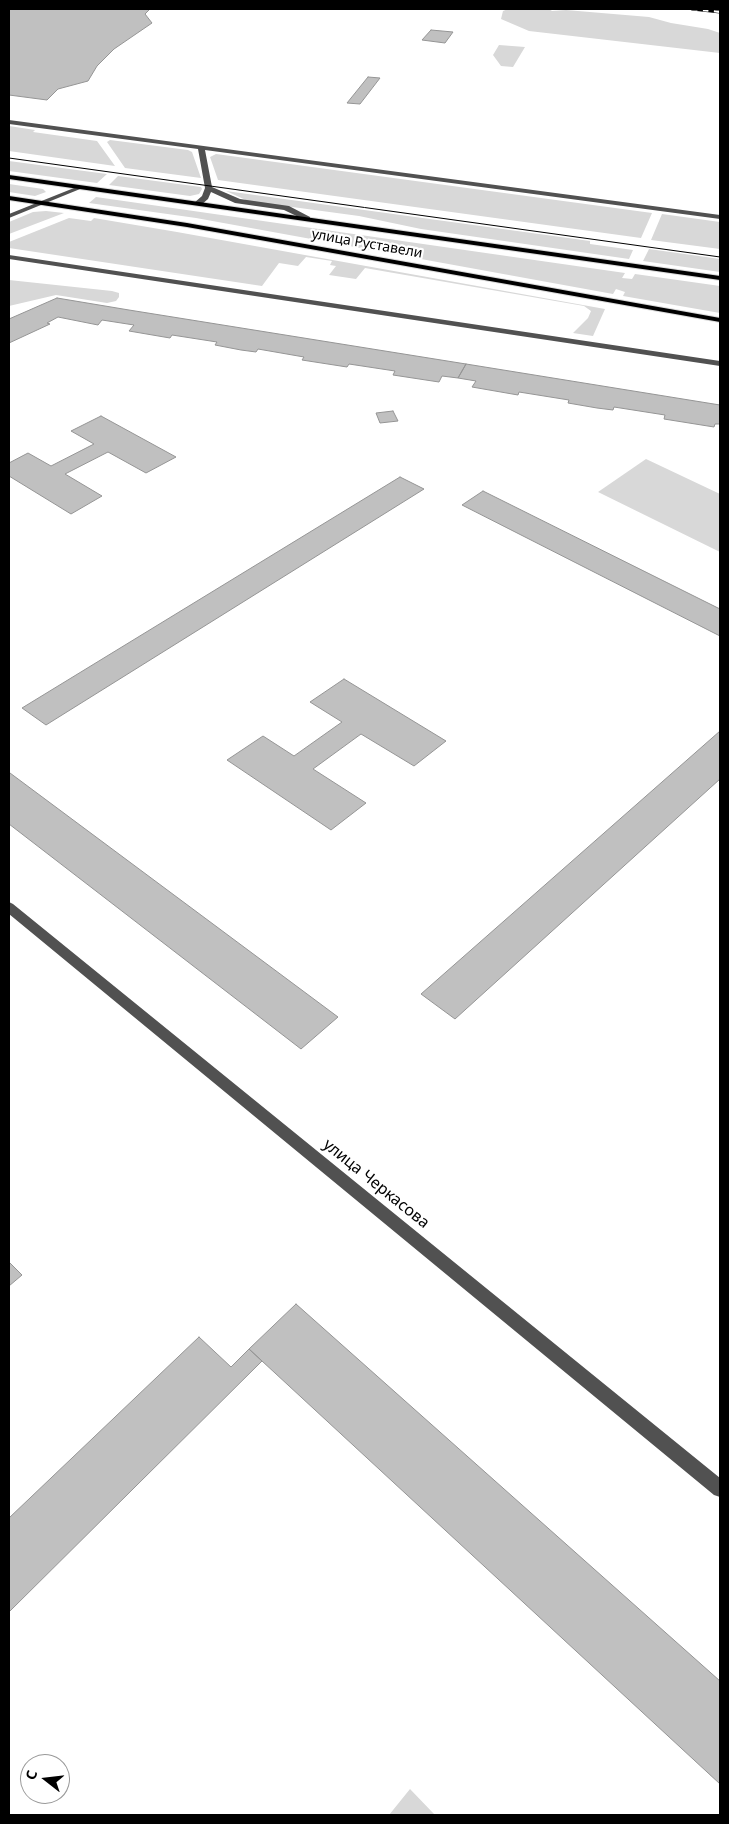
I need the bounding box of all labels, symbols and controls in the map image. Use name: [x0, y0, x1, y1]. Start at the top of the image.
street label: улица Руставели: [310, 226, 424, 262]
street label: улица Черкасова: [319, 1135, 433, 1233]
north arrow: [20, 1754, 70, 1804]
text: С: [21, 1768, 41, 1782]

